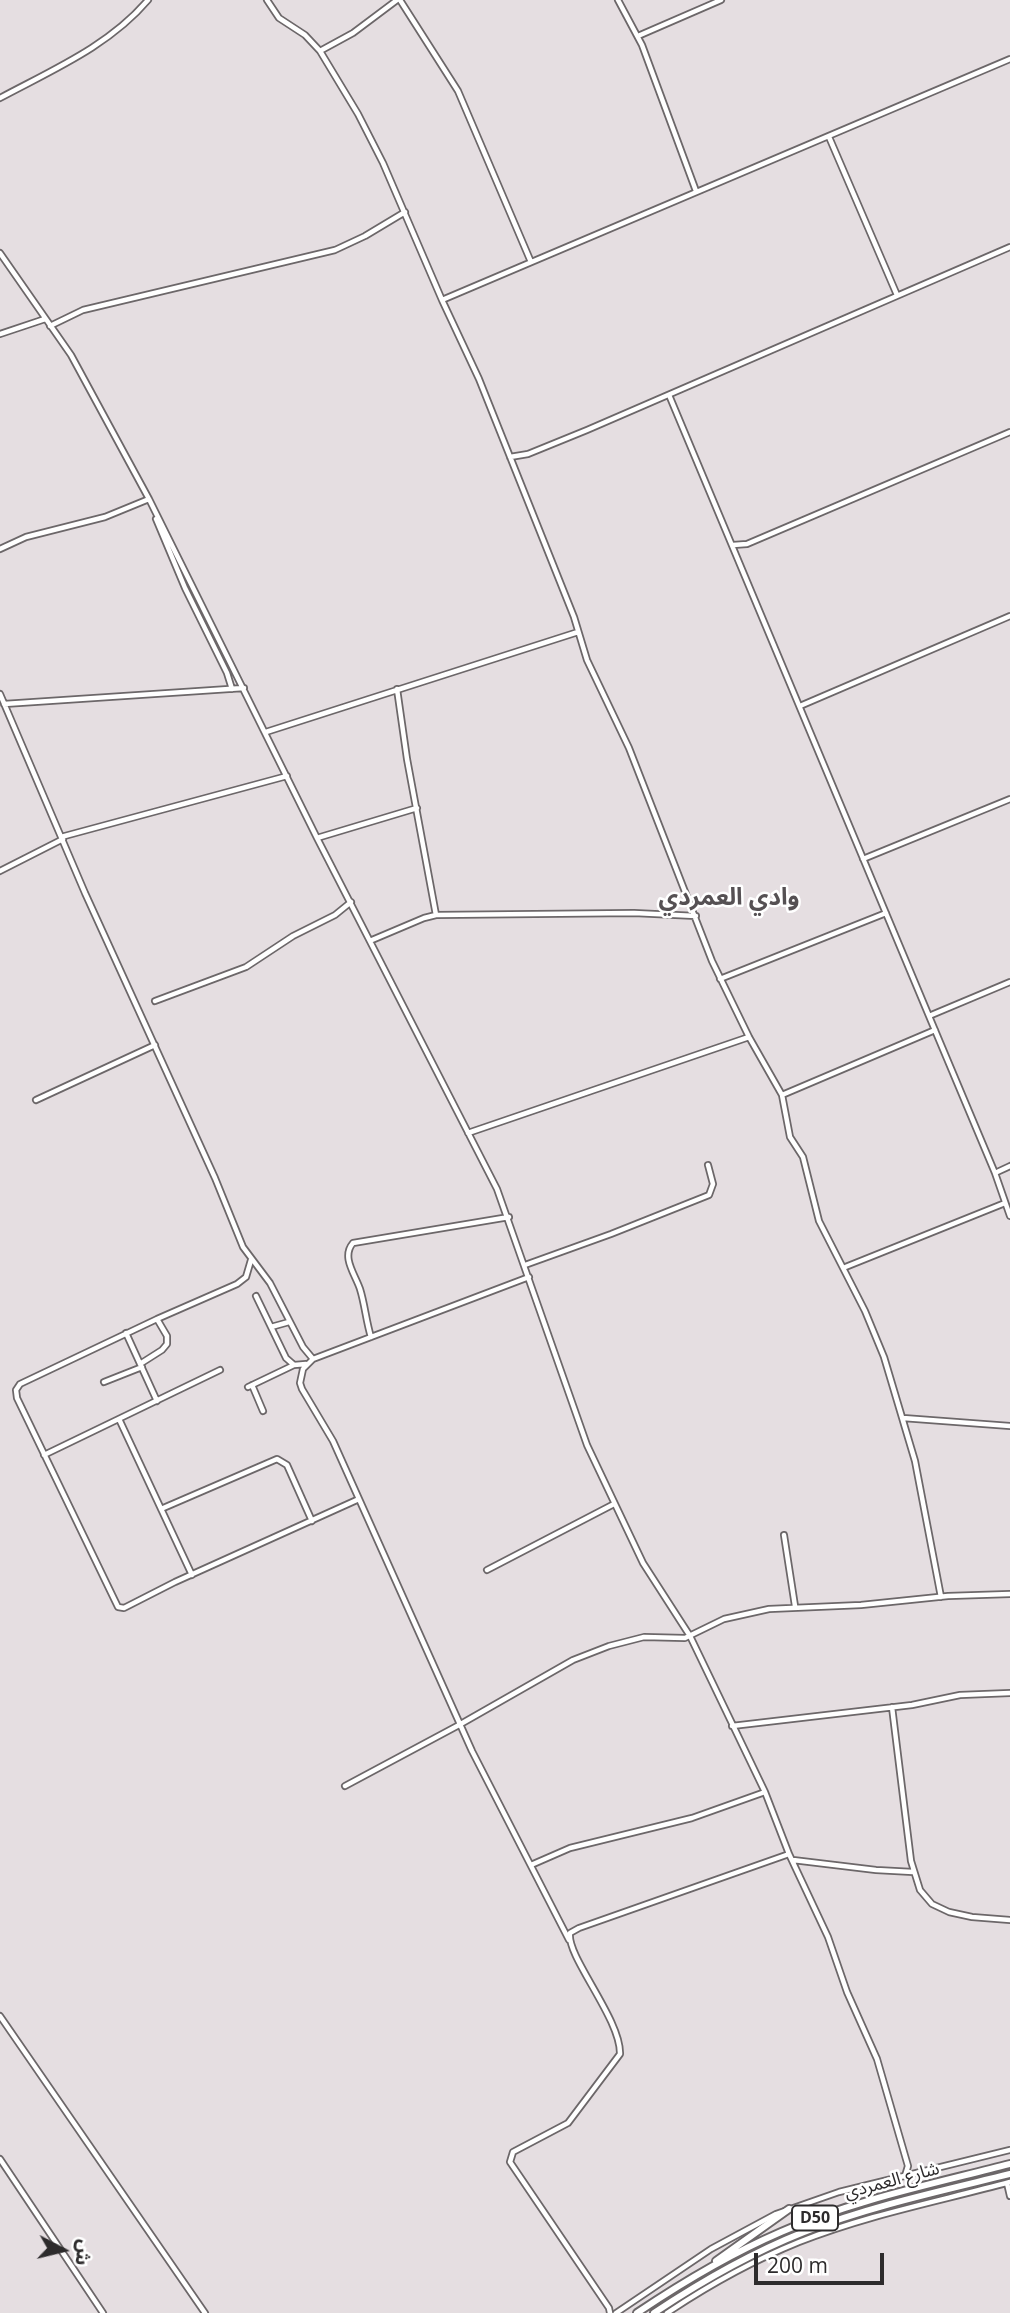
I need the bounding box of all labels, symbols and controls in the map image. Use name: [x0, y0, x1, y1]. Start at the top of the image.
district label: وادي العمردي: [659, 884, 799, 912]
street label: شارع العمردي: [842, 2158, 942, 2204]
road number: D50: [792, 2206, 838, 2230]
north arrow: [28, 2215, 98, 2285]
text: ش: [69, 2238, 98, 2267]
scale bar: [758, 2240, 888, 2284]
text: 200 m: [767, 2251, 828, 2279]

